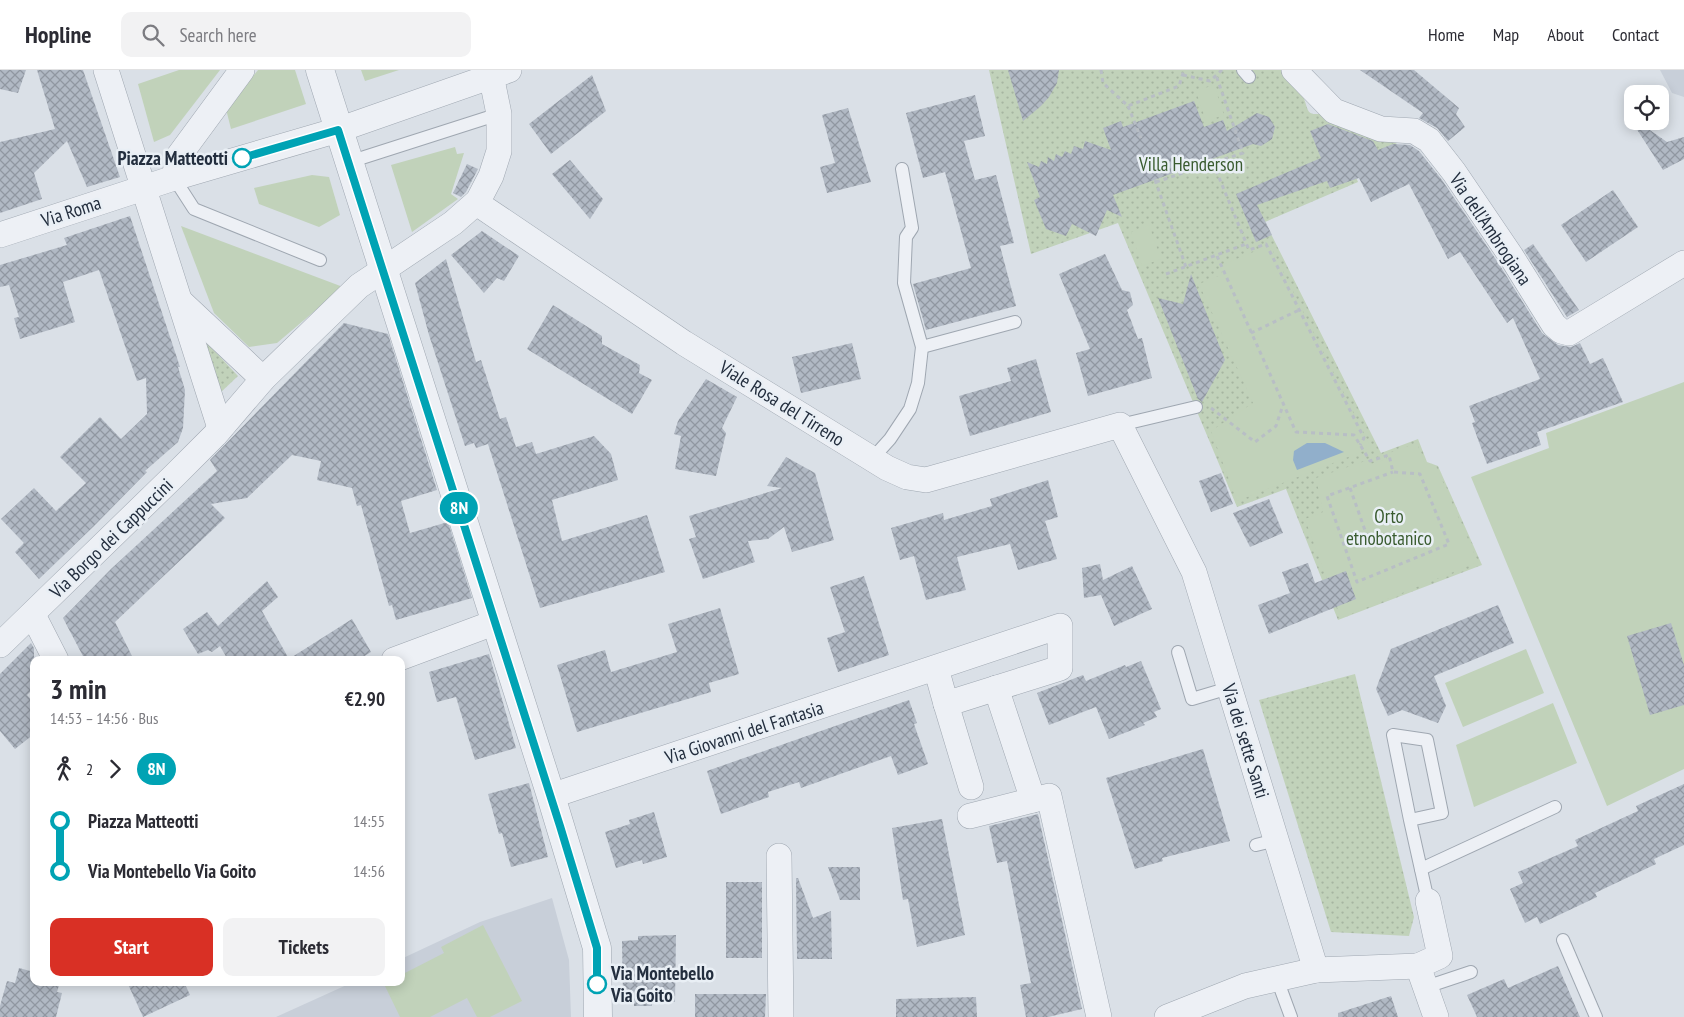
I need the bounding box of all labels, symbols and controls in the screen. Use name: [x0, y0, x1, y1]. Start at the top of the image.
search box: [121, 12, 471, 57]
text: Hopline: [25, 19, 91, 50]
icon: search: [139, 21, 167, 49]
text: Search here: [179, 23, 257, 47]
text: Home: [1428, 23, 1465, 46]
text: Map: [1493, 23, 1519, 46]
text: About: [1547, 23, 1584, 46]
text: Contact: [1612, 23, 1659, 46]
map controls: [1624, 85, 1669, 130]
button: locate: [1624, 85, 1669, 130]
place label: Piazza Matteotti: [117, 146, 228, 170]
marker: Piazza Matteotti: [232, 148, 252, 168]
park label: Villa Henderson: [1138, 152, 1243, 176]
street label: Via dell'Ambrogiana: [1444, 168, 1537, 290]
street label: Via Roma: [37, 190, 104, 232]
street label: Viale Rosa del Tirreno: [714, 354, 849, 451]
street label: Via Borgo dei Cappuccini: [44, 473, 178, 604]
line badge: 8N: [436, 492, 482, 524]
text: 8N: [450, 496, 468, 519]
park label: Orto etnobotanico: [1346, 504, 1432, 550]
text: 3 min: [50, 670, 107, 707]
street label: Via dei sette Santi: [1217, 680, 1275, 801]
text: €2.90: [345, 687, 385, 711]
street label: Via Giovanni del Fantasia: [661, 695, 826, 769]
text: 14:53 – 14:56 · Bus: [50, 708, 158, 728]
icon: walk: [50, 755, 78, 783]
icon: forward: [101, 755, 129, 783]
text: 8N: [147, 757, 166, 780]
text: 2: [86, 759, 93, 779]
text: Piazza Matteotti: [88, 809, 199, 833]
text: 14:55: [353, 811, 385, 831]
text: Via Montebello Via Goito: [88, 859, 256, 883]
text: 14:56: [353, 861, 385, 881]
button: Start: [50, 918, 213, 976]
button: Tickets: [223, 918, 385, 976]
place label: Via Montebello Via Goito: [610, 961, 714, 1007]
marker: Via Montebello Via Goito: [587, 974, 607, 994]

